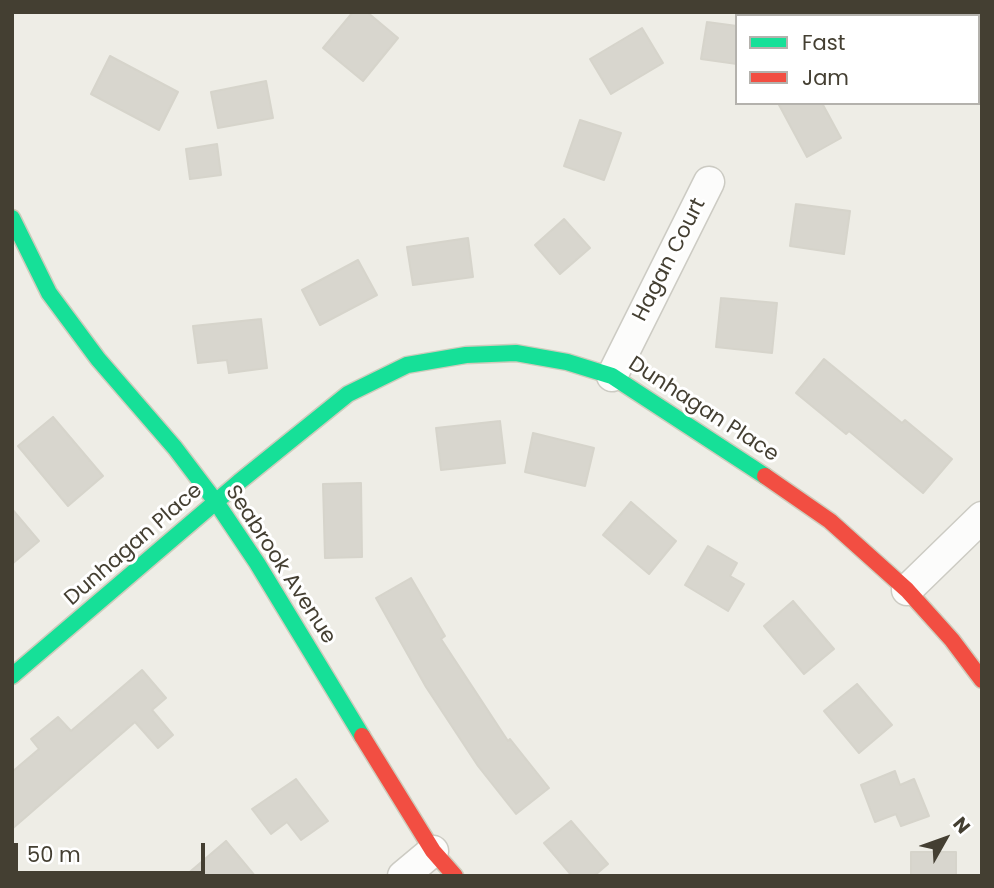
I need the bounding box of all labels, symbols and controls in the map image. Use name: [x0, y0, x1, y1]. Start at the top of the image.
legend: [735, 14, 980, 105]
text: Fast: [802, 28, 845, 57]
text: Jam: [802, 63, 849, 92]
street label: Hagan Court: [628, 194, 712, 326]
street label: Dunhagan Place: [623, 352, 783, 468]
street label: Dunhagan Place: [60, 478, 208, 612]
street label: Seabrook Avenue: [219, 481, 341, 649]
north arrow: [910, 804, 980, 874]
text: N: [947, 811, 976, 839]
scale bar: [18, 828, 208, 872]
text: 50 m: [27, 840, 81, 869]

